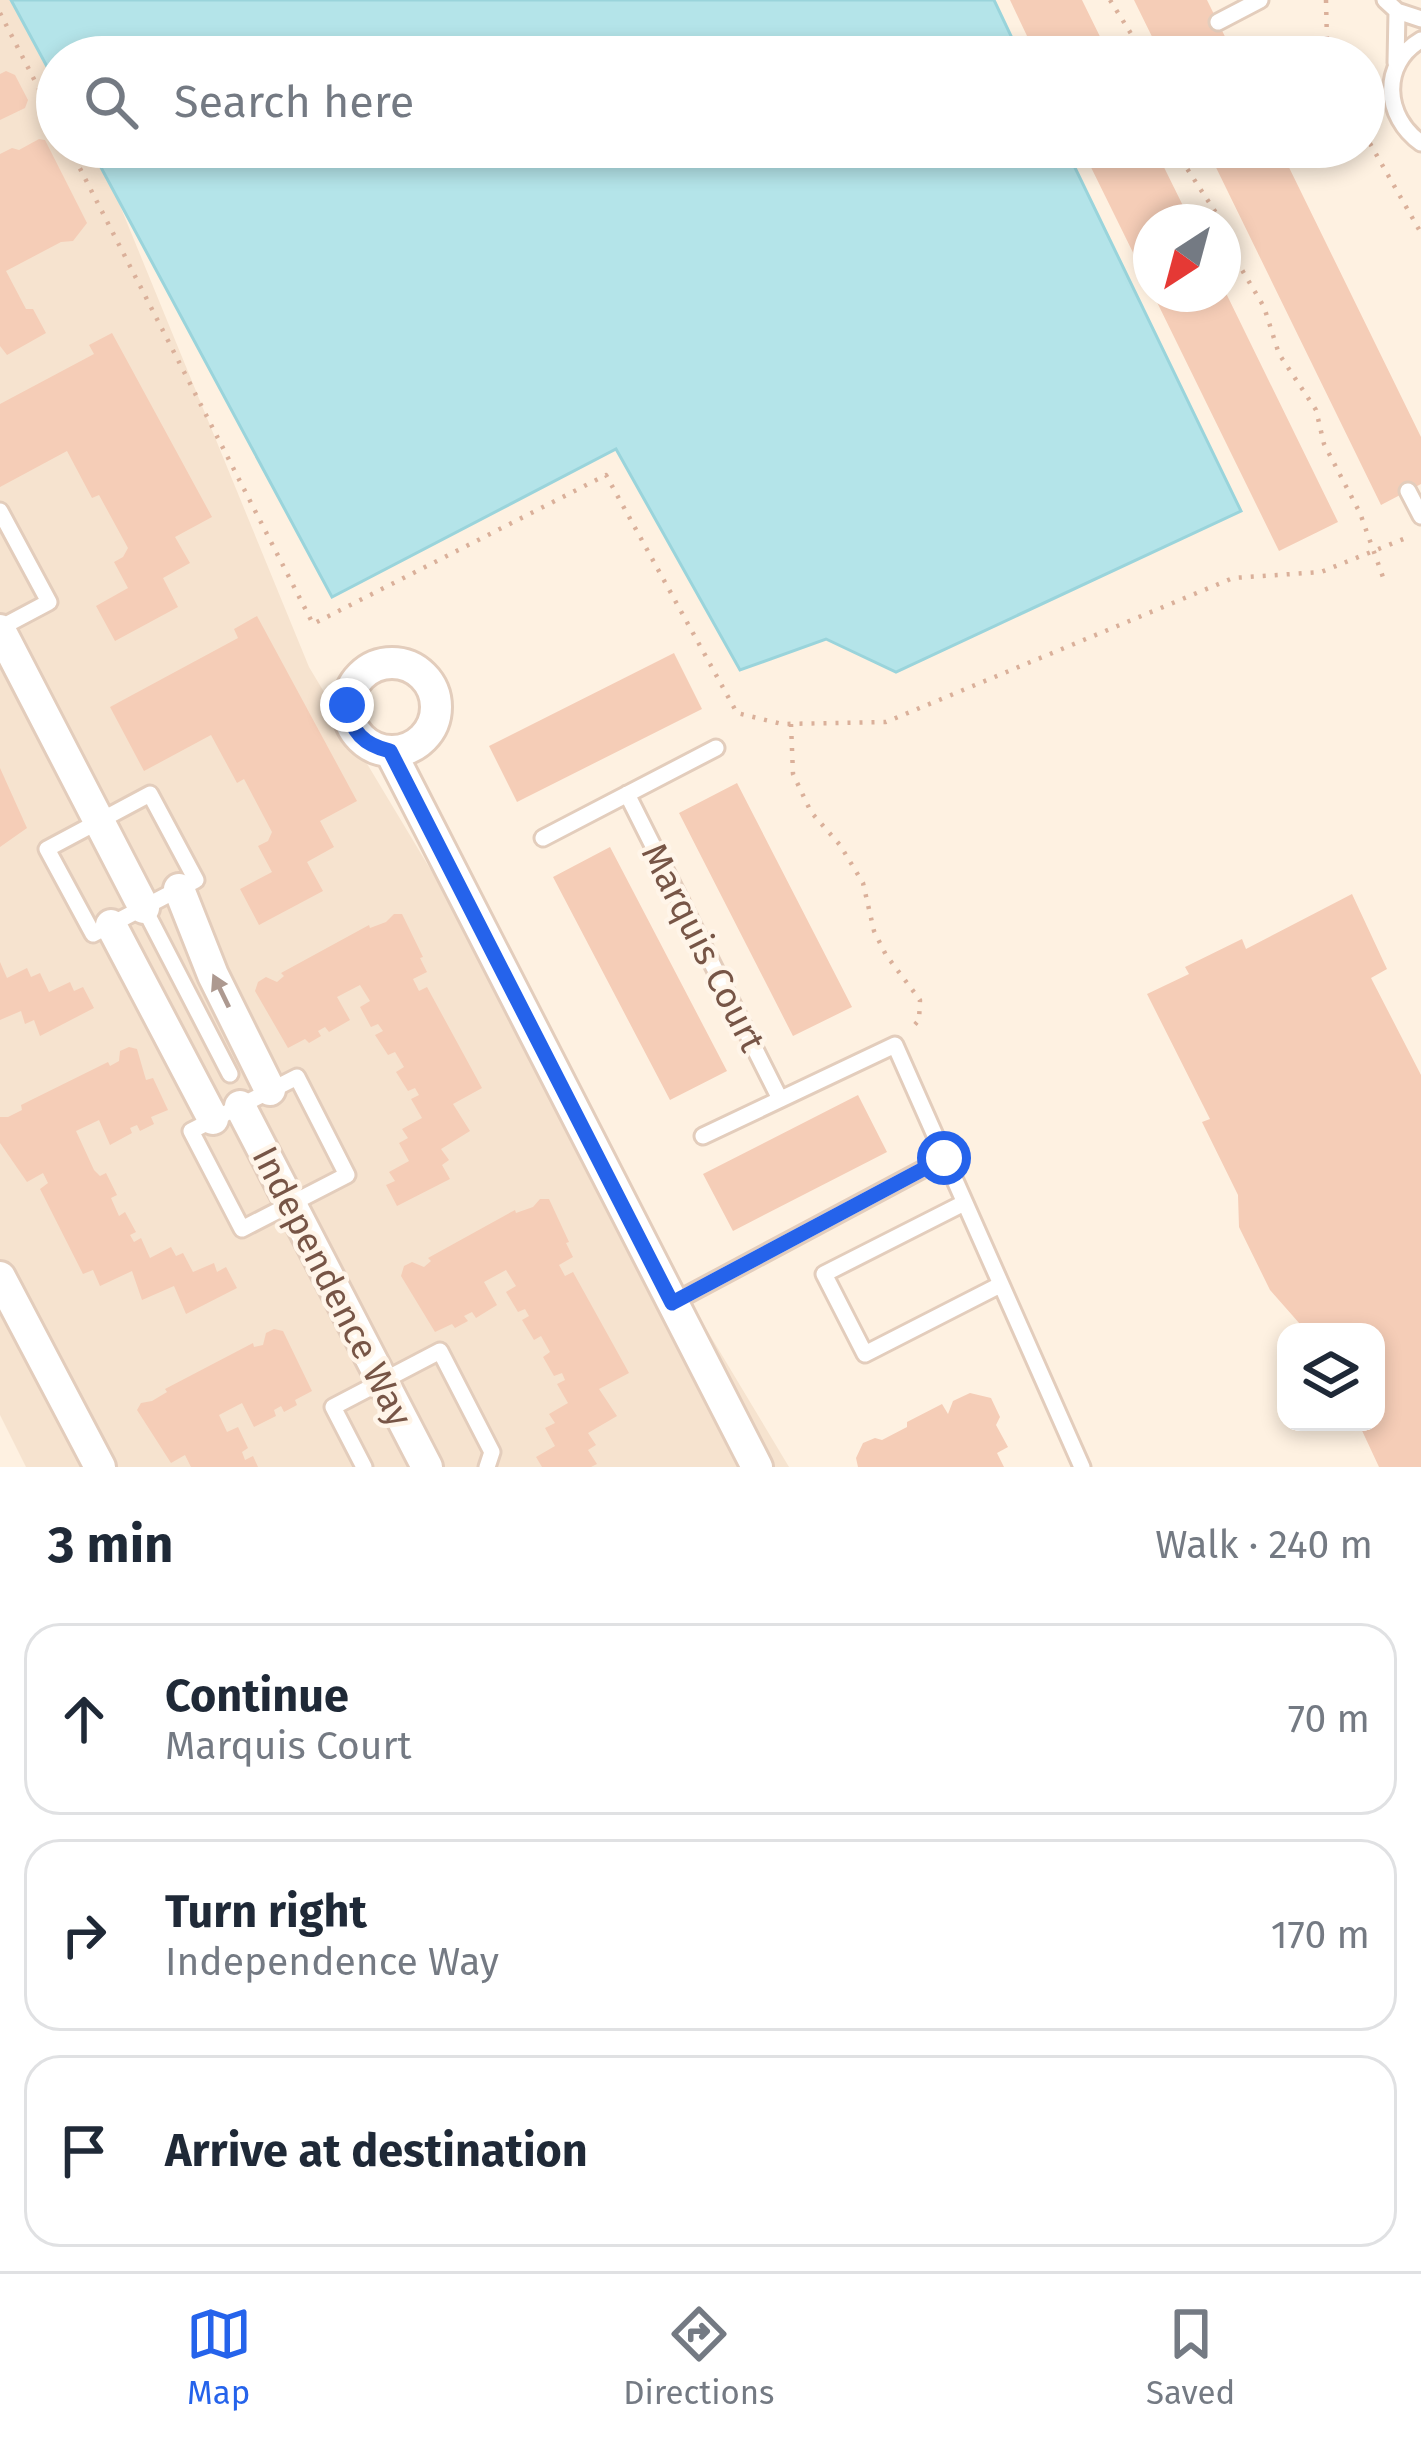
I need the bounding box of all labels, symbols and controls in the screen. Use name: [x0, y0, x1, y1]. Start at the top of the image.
search box: [36, 36, 1385, 168]
icon: search: [78, 69, 144, 135]
text: Search here: [174, 75, 414, 129]
north arrow: [1133, 204, 1241, 312]
route end: [320, 678, 374, 732]
street label: Marquis Court: [632, 836, 774, 1059]
one-way arrow: [211, 973, 231, 1008]
route start: [917, 1131, 971, 1185]
street label: Independence Way: [243, 1139, 422, 1434]
map controls: [1277, 1323, 1385, 1431]
button: layers: [1277, 1323, 1385, 1431]
text: 3 min: [48, 1514, 174, 1576]
text: Walk · 240 m: [1155, 1522, 1373, 1568]
text: Continue: [165, 1669, 349, 1723]
icon: ahead: [51, 1686, 117, 1752]
text: 70 m: [1288, 1696, 1370, 1742]
text: Marquis Court: [165, 1723, 412, 1769]
text: Turn right: [165, 1885, 367, 1939]
icon: right: [51, 1902, 117, 1968]
text: 170 m: [1271, 1912, 1370, 1958]
text: Independence Way: [165, 1939, 499, 1985]
icon: arrive: [51, 2118, 117, 2184]
text: Arrive at destination: [165, 2124, 588, 2178]
tab: Map: [186, 2301, 252, 2413]
tab: Directions: [623, 2301, 775, 2413]
tab: Saved: [1146, 2301, 1235, 2413]

